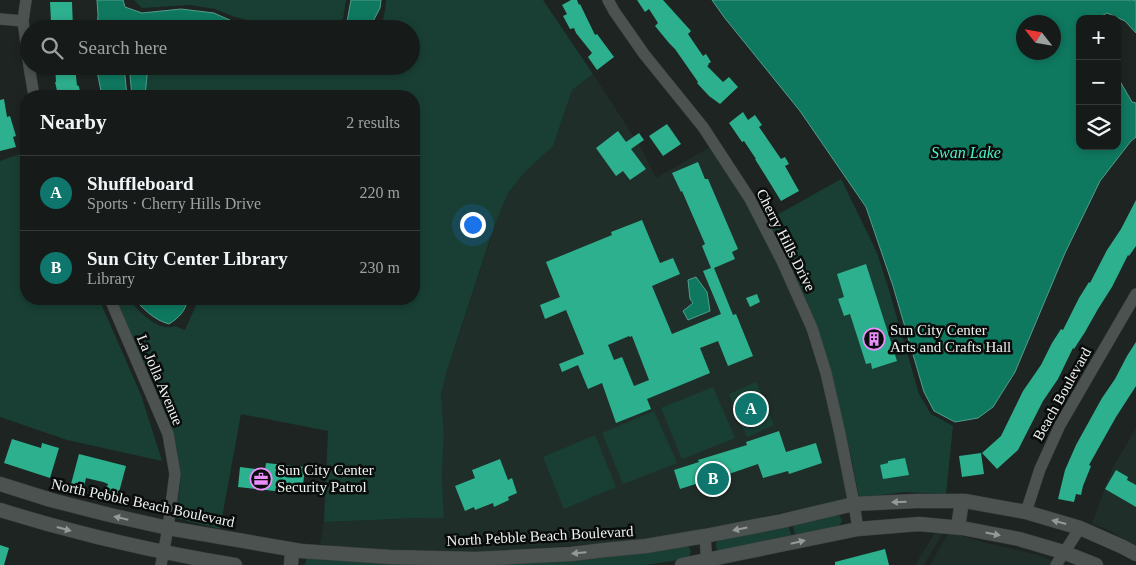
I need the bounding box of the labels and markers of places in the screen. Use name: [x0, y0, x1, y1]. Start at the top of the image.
place label: Sun City Center Arts and Crafts Hall: [890, 322, 1011, 355]
building icon: Sun City Center Arts and Crafts Hall: [862, 327, 886, 351]
pin: A: [735, 390, 767, 428]
pin: B: [697, 460, 729, 498]
place label: Sun City Center Security Patrol: [277, 462, 374, 495]
office icon: Sun City Center Security Patrol: [249, 467, 273, 491]

